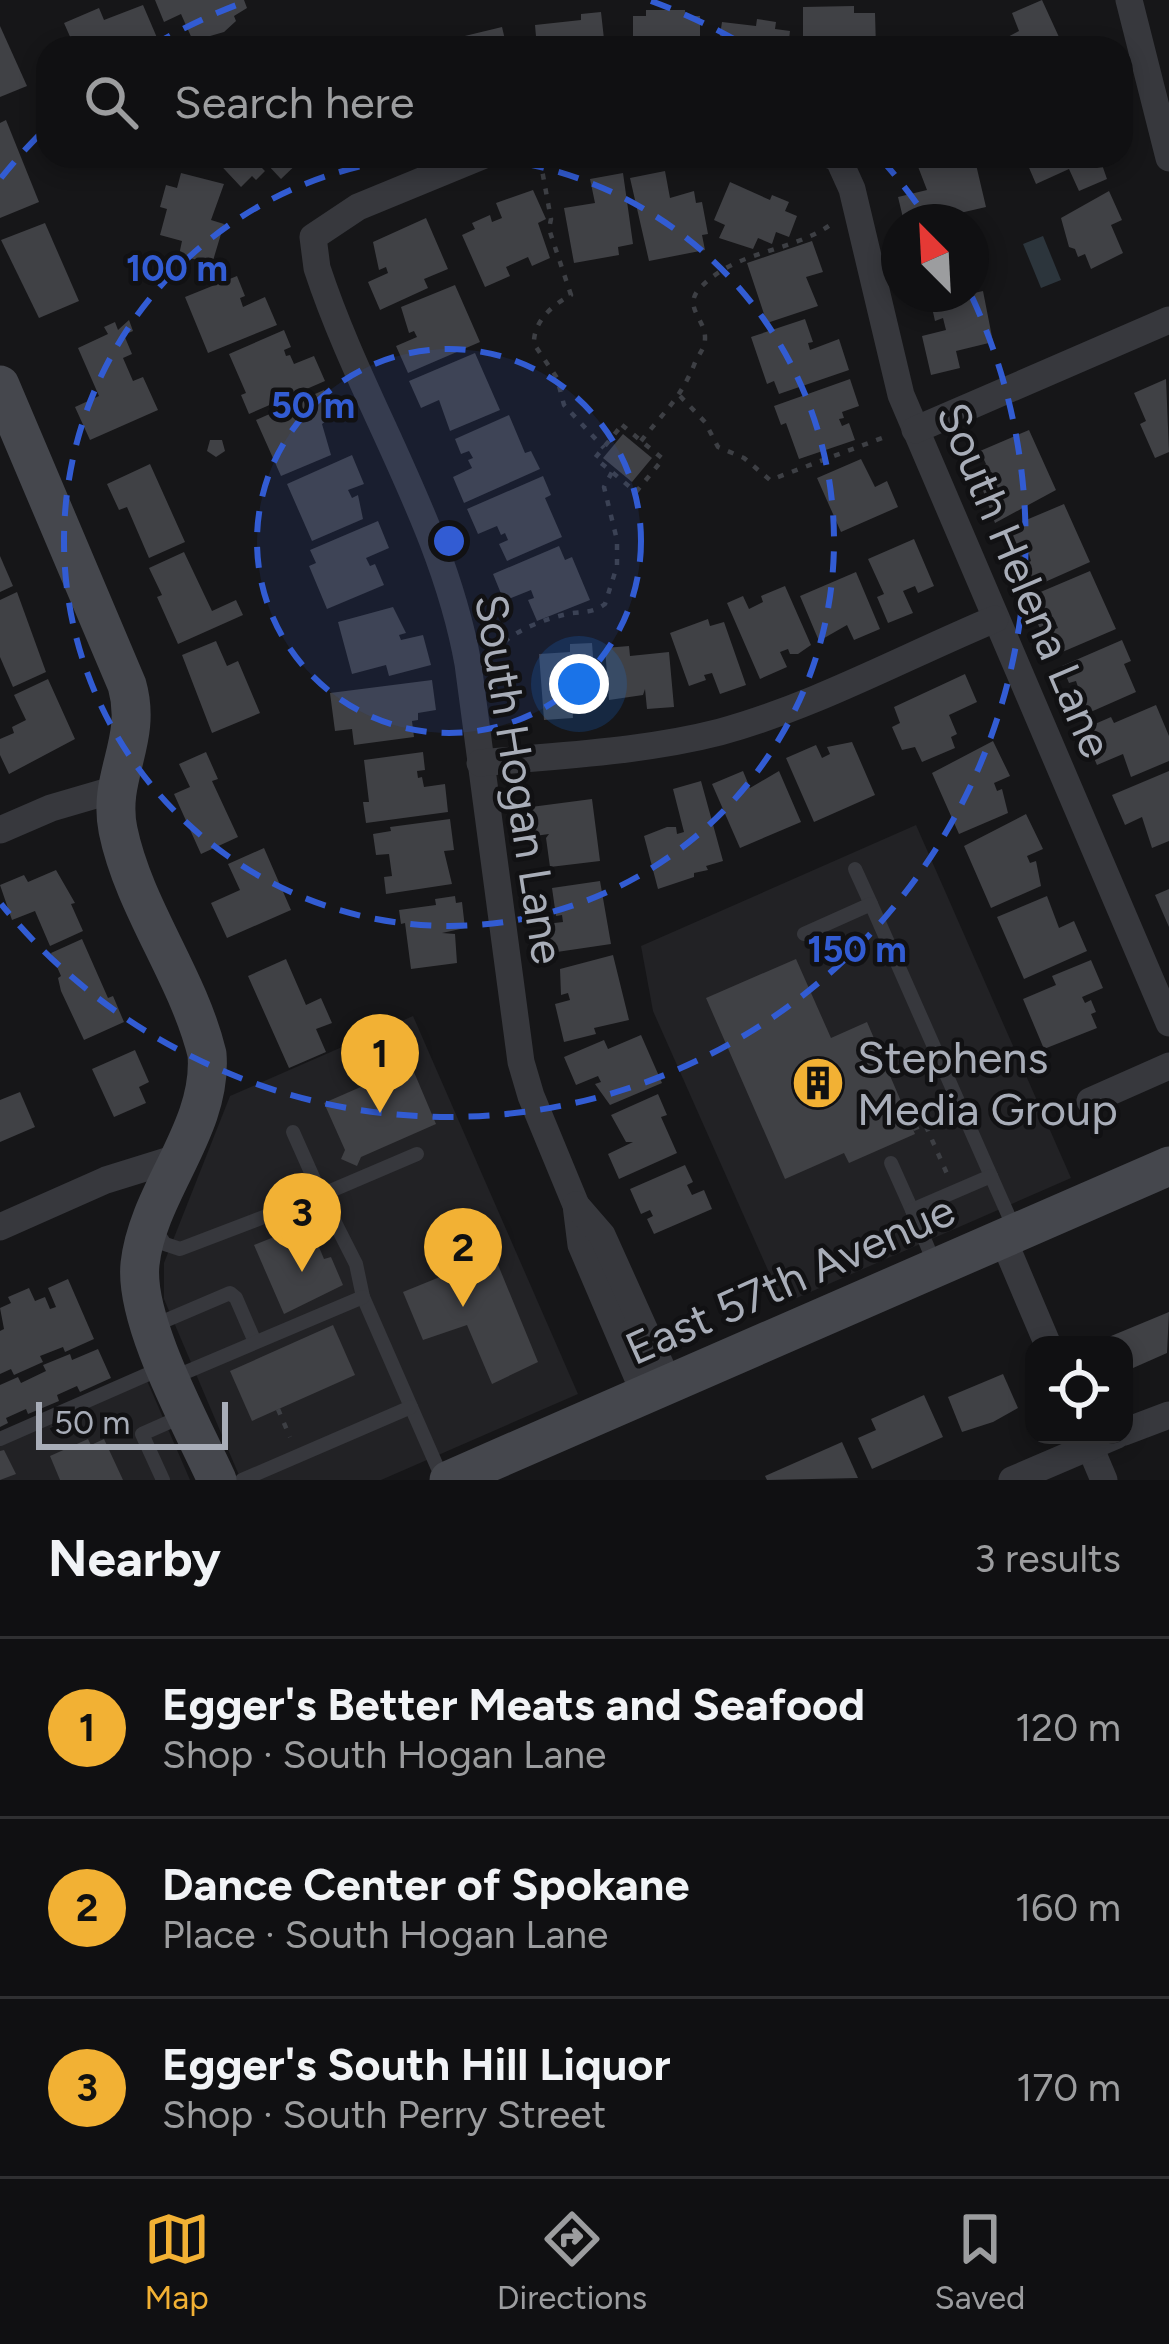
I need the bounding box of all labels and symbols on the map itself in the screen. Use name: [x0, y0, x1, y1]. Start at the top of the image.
north arrow: [881, 204, 989, 312]
text: 100 m: [126, 247, 228, 290]
text: 50 m: [271, 384, 355, 427]
street label: South Helena Lane: [926, 394, 1124, 766]
centre of rings: [428, 520, 470, 562]
street label: South Hogan Lane: [464, 590, 576, 968]
your location: [549, 654, 609, 714]
text: 150 m: [807, 928, 907, 971]
pin: 1: [341, 1014, 419, 1113]
place label: Stephens Media Group: [857, 1030, 1118, 1136]
building icon: Stephens Media Group: [790, 1055, 846, 1111]
pin: 3: [263, 1173, 341, 1272]
street label: East 57th Avenue: [617, 1182, 963, 1376]
pin: 2: [424, 1208, 502, 1307]
scale bar: [36, 1396, 228, 1449]

